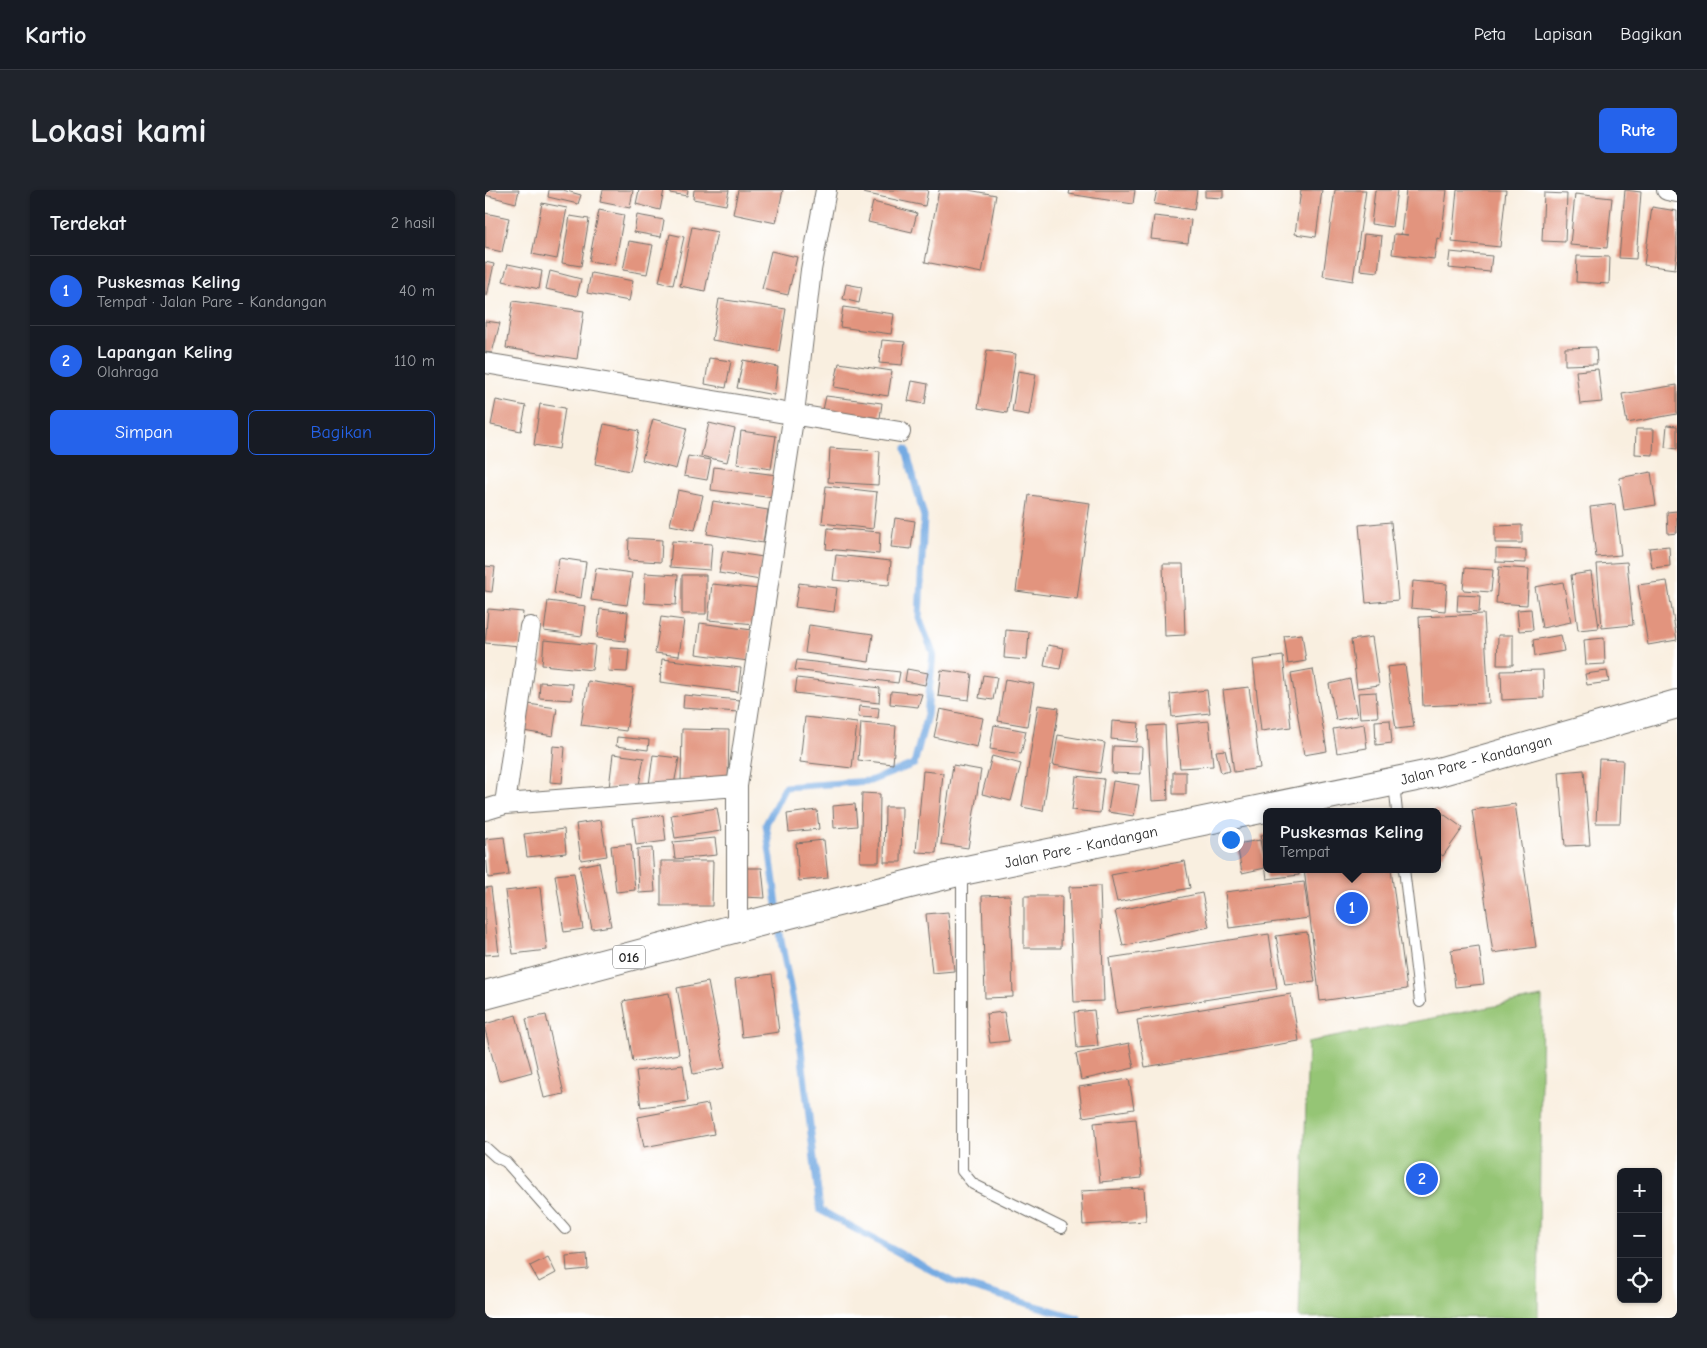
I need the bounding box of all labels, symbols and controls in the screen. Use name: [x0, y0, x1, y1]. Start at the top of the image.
text: Kartio: [25, 21, 87, 49]
text: Peta: [1474, 24, 1506, 45]
text: Lapisan: [1534, 24, 1592, 45]
text: Bagikan: [1620, 24, 1682, 45]
button: Rute: [1599, 108, 1677, 153]
text: Lokasi kami: [30, 110, 207, 151]
text: Terdekat: [50, 211, 126, 235]
text: 2 hasil: [391, 214, 435, 232]
text: Puskesmas Keling: [97, 271, 241, 293]
text: 1: [63, 282, 69, 300]
text: 40 m: [399, 282, 435, 300]
text: Tempat · Jalan Pare - Kandangan: [97, 293, 327, 311]
text: Lapangan Keling: [97, 341, 233, 363]
text: 2: [62, 352, 70, 370]
text: 110 m: [394, 352, 435, 370]
text: Olahraga: [97, 363, 159, 381]
button: Simpan: [50, 410, 238, 455]
button: Bagikan: [248, 410, 435, 455]
street label: Jalan Pare - Kandangan: [1398, 731, 1554, 789]
popup: [1263, 808, 1441, 873]
text: Puskesmas Keling: [1280, 821, 1424, 843]
street label: Jalan Pare - Kandangan: [1003, 822, 1159, 872]
your location: [1218, 827, 1244, 853]
text: Tempat: [1280, 843, 1330, 861]
pin: 1: [1336, 889, 1368, 927]
road number: 016: [613, 946, 645, 969]
pin: 2: [1406, 1160, 1438, 1198]
map controls: [1617, 1168, 1662, 1303]
button: +: [1617, 1168, 1662, 1213]
button: −: [1617, 1213, 1662, 1258]
button: locate: [1617, 1258, 1662, 1303]

